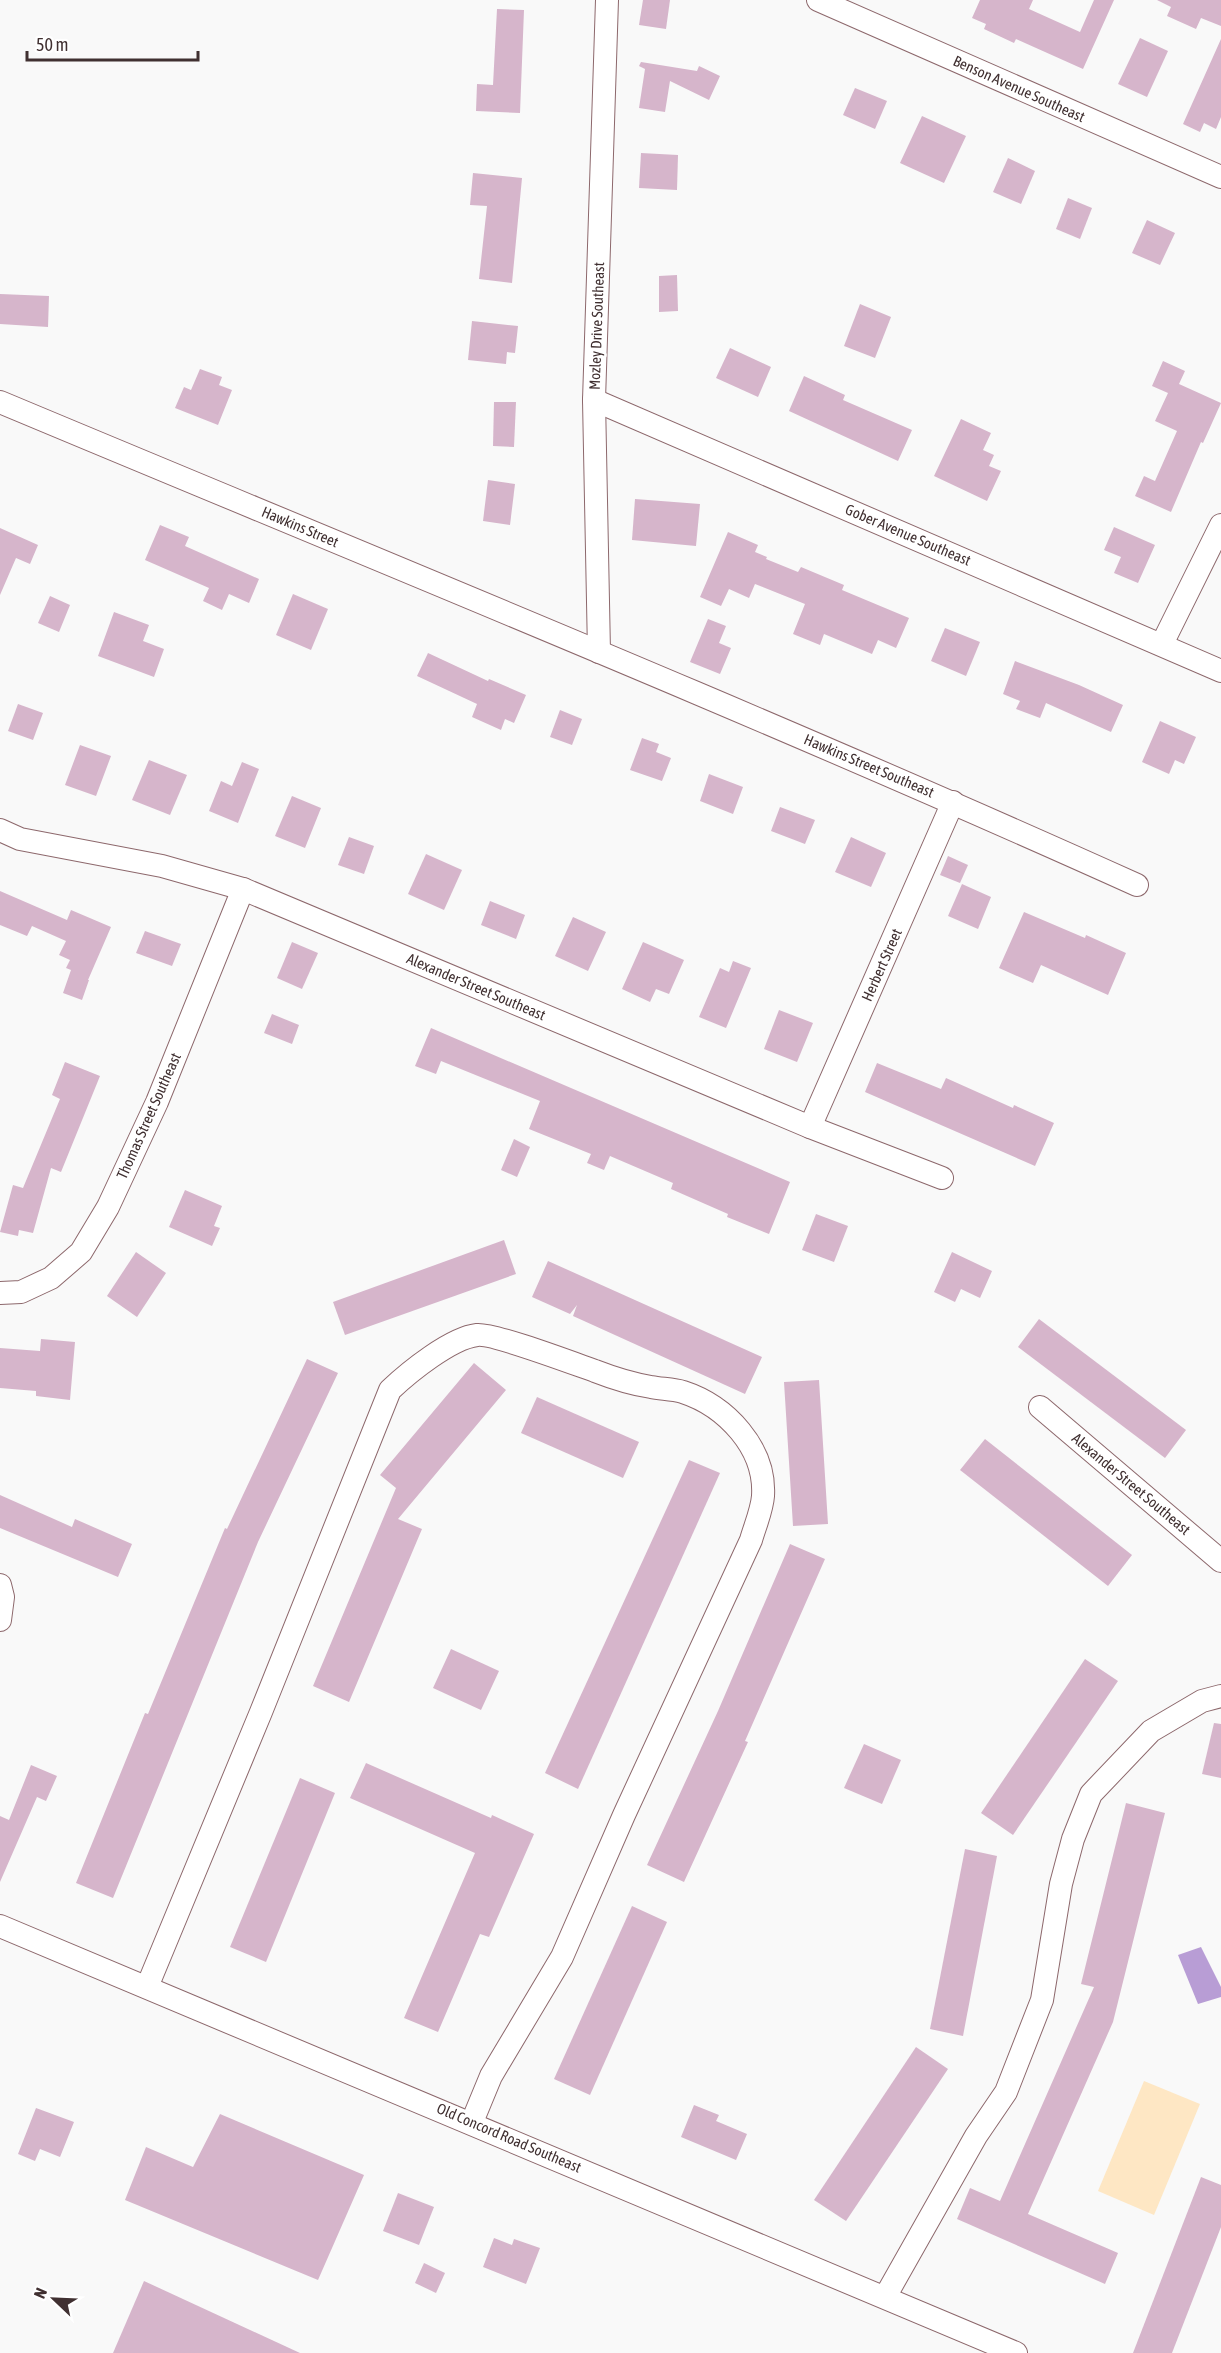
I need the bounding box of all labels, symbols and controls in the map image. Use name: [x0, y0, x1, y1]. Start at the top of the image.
scale bar: [27, 24, 198, 62]
text: 50 m: [36, 34, 68, 55]
street label: Benson Avenue Southeast: [951, 52, 1088, 125]
street label: Mozley Drive Southeast: [586, 262, 607, 390]
street label: Gober Avenue Southeast: [843, 500, 973, 569]
street label: Hawkins Street: [259, 503, 341, 550]
street label: Hawkins Street Southeast: [802, 730, 937, 801]
street label: Herbert Street: [858, 926, 905, 1004]
street label: Alexander Street Southeast: [404, 950, 548, 1023]
street label: Thomas Street Southeast: [113, 1050, 184, 1182]
street label: Alexander Street Southeast: [1069, 1429, 1194, 1538]
street label: Old Concord Road Southeast: [434, 2099, 584, 2176]
north arrow: [24, 2269, 84, 2329]
text: N: [30, 2285, 50, 2301]

